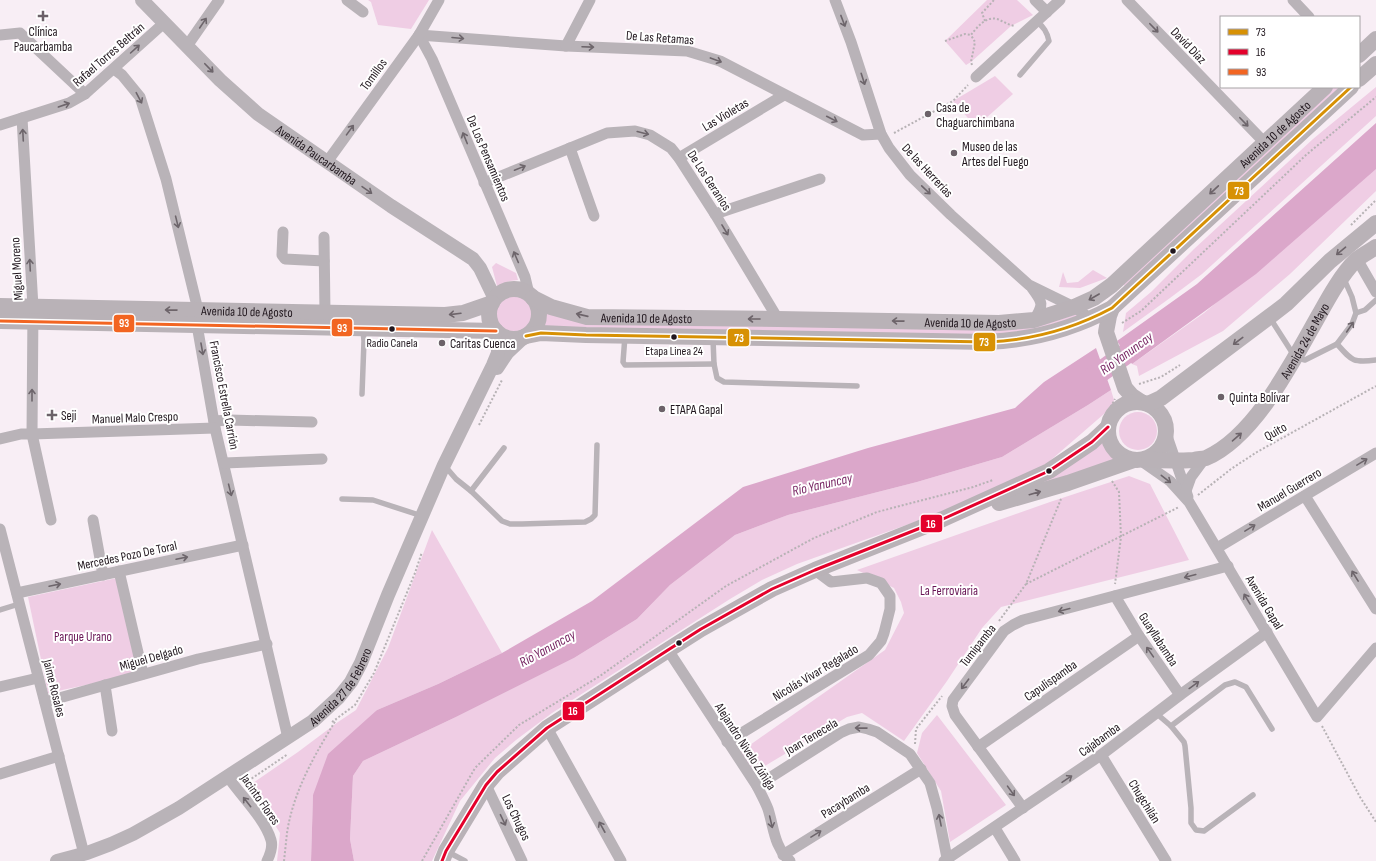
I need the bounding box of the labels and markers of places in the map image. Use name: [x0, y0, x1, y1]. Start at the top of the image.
marker: Clínica Paucarbamba: [37, 10, 49, 22]
place label: Clínica Paucarbamba: [14, 24, 72, 55]
place label: Casa de Chaguarchimbana: [936, 100, 1015, 131]
marker: Casa de Chaguarchimbana: [923, 109, 933, 119]
place label: Museo de las Artes del Fuego: [961, 139, 1029, 170]
marker: Museo de las Artes del Fuego: [949, 148, 959, 158]
unlabelled marker: [1168, 246, 1178, 256]
marker: Radio Canela: [387, 324, 397, 334]
marker: Etapa Linea 24: [669, 332, 679, 342]
place label: Radio Canela: [366, 336, 418, 351]
place label: Caritas Cuenca: [450, 336, 515, 352]
marker: Caritas Cuenca: [437, 338, 447, 348]
place label: Etapa Linea 24: [645, 344, 703, 359]
place label: Quinta Bolívar: [1229, 390, 1290, 406]
marker: Quinta Bolívar: [1216, 392, 1226, 402]
place label: ETAPA Gapal: [670, 402, 723, 418]
marker: ETAPA Gapal: [657, 404, 667, 414]
place label: Seji: [61, 408, 77, 424]
marker: Seji: [46, 409, 58, 421]
unlabelled marker: [1044, 466, 1054, 476]
unlabelled marker: [674, 638, 684, 648]

